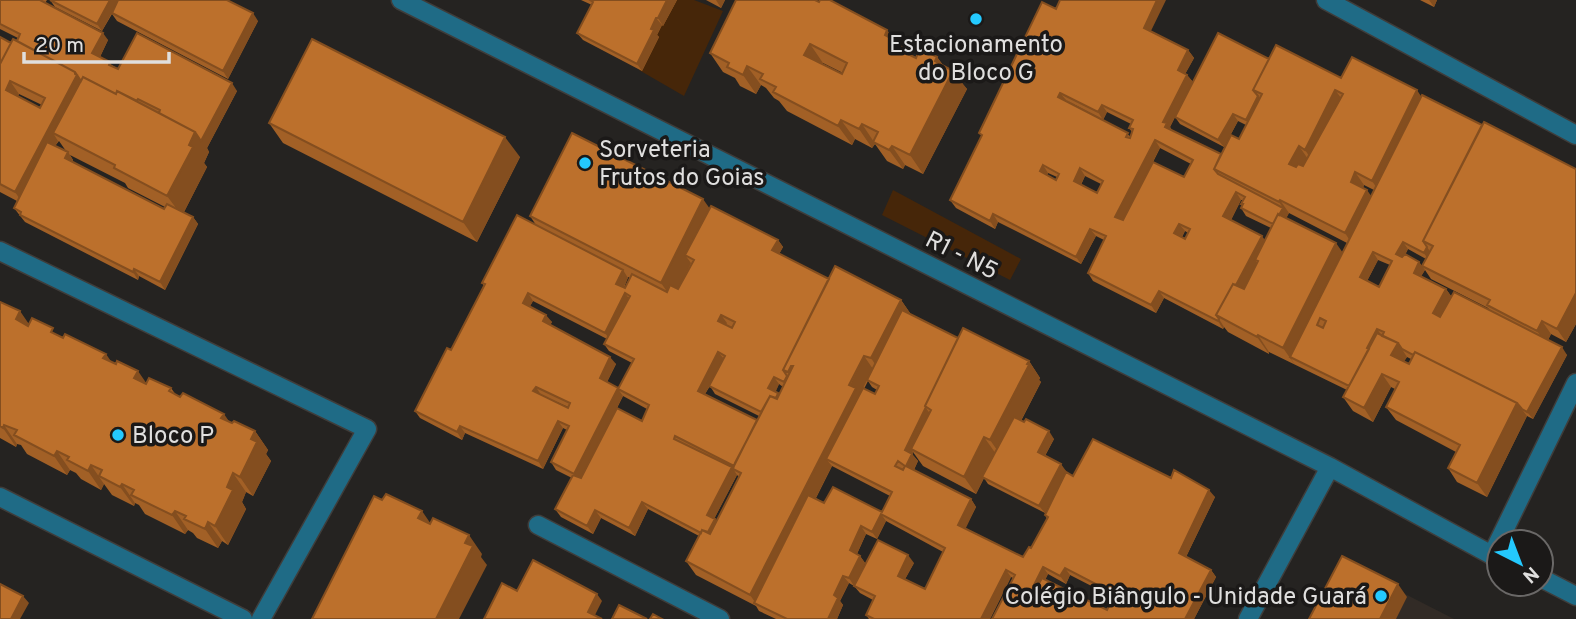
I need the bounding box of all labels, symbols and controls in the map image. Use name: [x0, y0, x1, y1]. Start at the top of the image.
marker: Estacionamento do Bloco G: [968, 11, 984, 27]
scale bar: [24, 21, 170, 65]
place label: Estacionamento do Bloco G: [889, 31, 1063, 89]
text: 20 m: [35, 33, 84, 60]
place label: Sorveteria Frutos do Goias: [599, 136, 765, 194]
marker: Sorveteria Frutos do Goias: [577, 155, 593, 171]
street label: R1 - N5: [920, 226, 1003, 288]
place label: Bloco P: [132, 422, 214, 452]
marker: Bloco P: [110, 427, 126, 443]
north arrow: [1485, 528, 1555, 598]
text: N: [1517, 561, 1543, 588]
place label: Colégio Biângulo - Unidade Guará: [1004, 583, 1367, 613]
marker: Colégio Biângulo - Unidade Guará: [1373, 588, 1389, 604]

